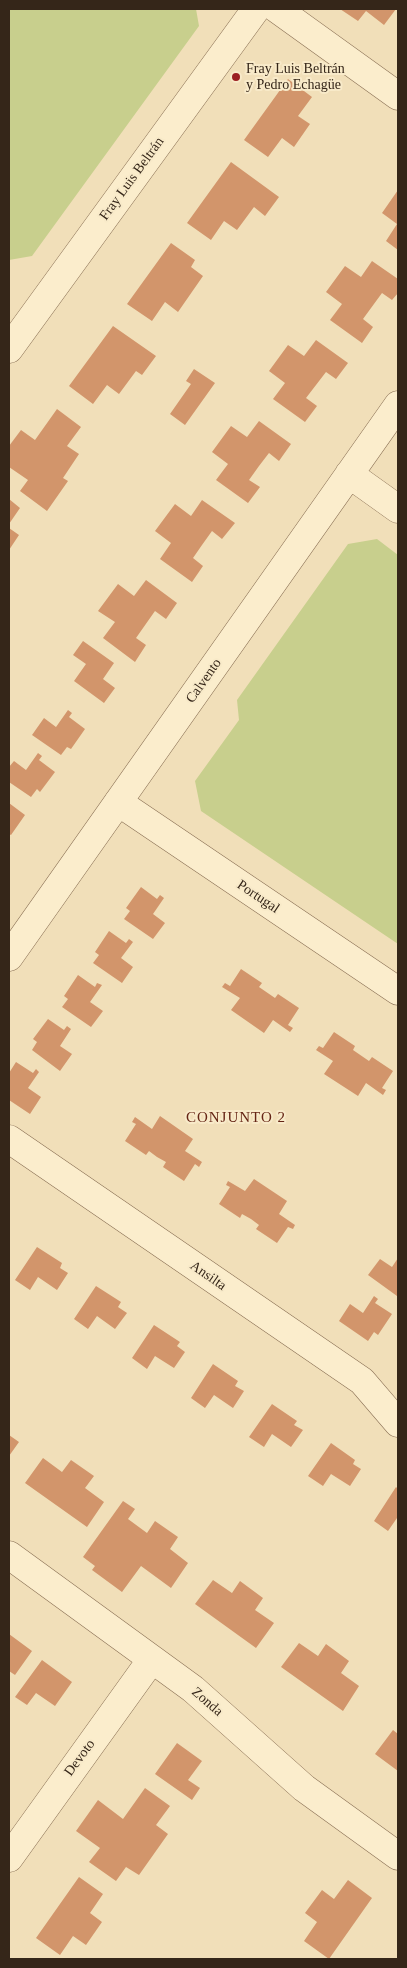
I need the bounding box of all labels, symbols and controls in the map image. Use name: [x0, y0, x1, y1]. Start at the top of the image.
place label: Fray Luis Beltrán y Pedro Echagüe: [246, 61, 345, 94]
marker: Fray Luis Beltrán y Pedro Echagüe: [230, 71, 242, 83]
street label: Fray Luis Beltrán: [96, 134, 168, 224]
street label: Calvento: [183, 655, 225, 707]
street label: Portugal: [234, 877, 282, 917]
district label: CONJUNTO 2: [185, 1109, 287, 1127]
street label: Ansilta: [187, 1258, 229, 1294]
street label: Zonda: [188, 1684, 226, 1720]
street label: Devoto: [61, 1736, 99, 1780]

